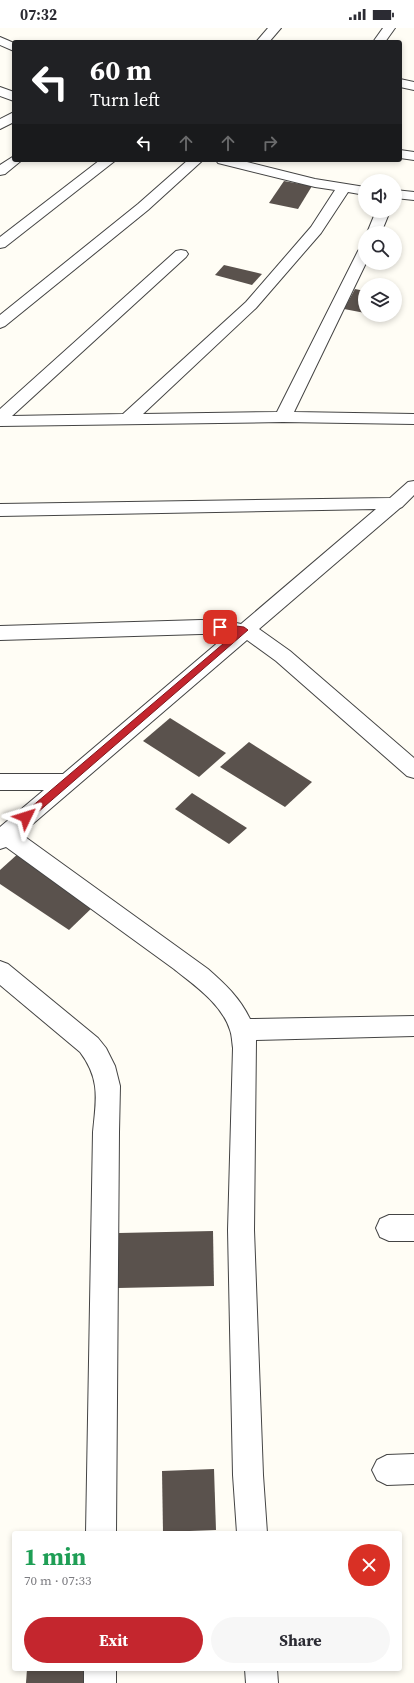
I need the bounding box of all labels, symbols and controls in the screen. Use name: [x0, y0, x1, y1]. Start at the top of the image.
text: 07:32: [20, 4, 57, 25]
text: 60 m: [90, 51, 152, 89]
icon: left: [24, 56, 76, 108]
text: Turn left: [90, 87, 160, 112]
icon: left: [133, 132, 155, 154]
icon: ahead: [175, 132, 197, 154]
icon: ahead: [217, 132, 239, 154]
icon: right: [259, 132, 281, 154]
map controls: [358, 174, 402, 322]
button: sound: [358, 174, 402, 218]
button: search: [358, 226, 402, 270]
button: layers: [358, 278, 402, 322]
pin: [203, 610, 237, 644]
icon: arrive: [209, 616, 231, 638]
position arrow: [5, 796, 47, 838]
text: 1 min: [24, 1540, 86, 1573]
button: close: [348, 1544, 390, 1586]
text: 70 m · 07:33: [24, 1572, 92, 1589]
button: Exit: [24, 1617, 203, 1663]
button: Share: [211, 1617, 390, 1663]

